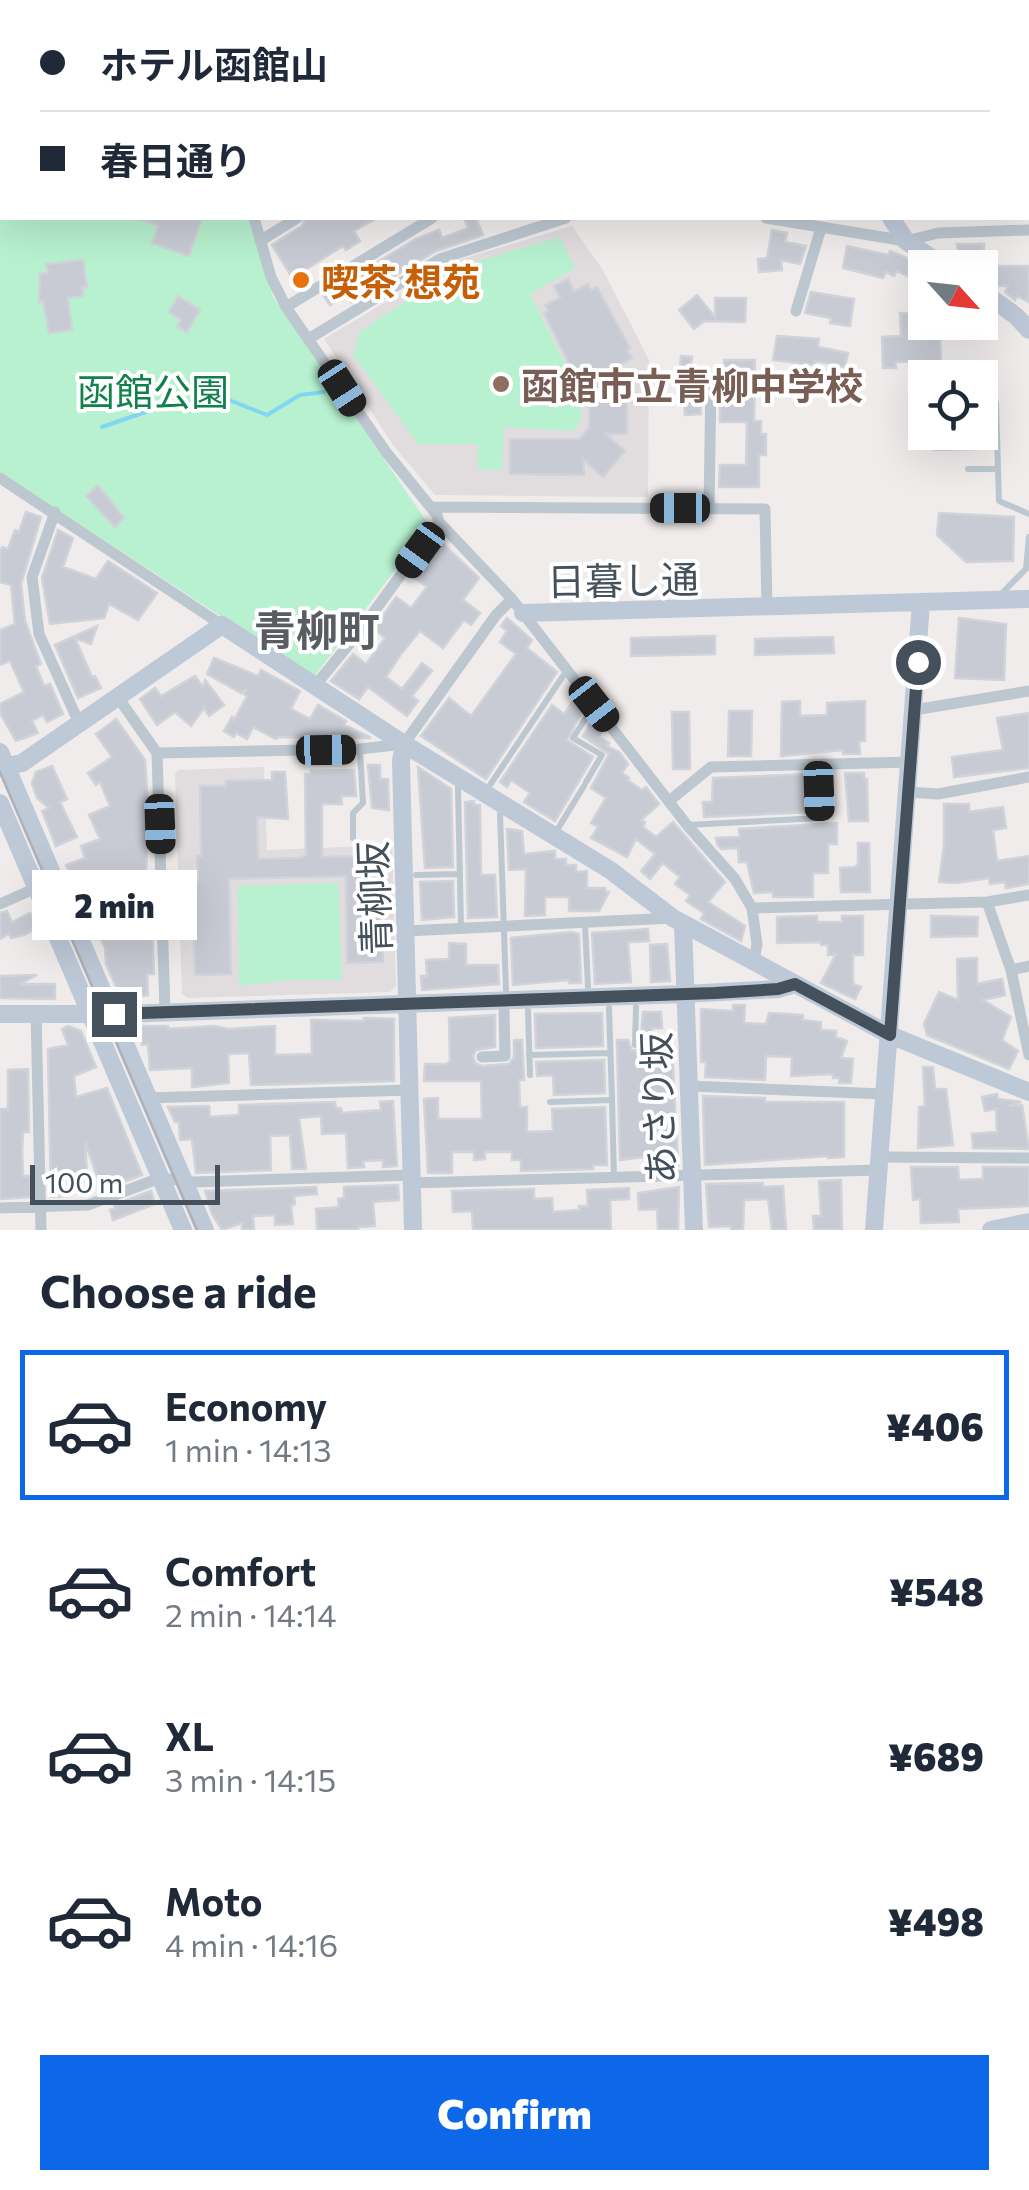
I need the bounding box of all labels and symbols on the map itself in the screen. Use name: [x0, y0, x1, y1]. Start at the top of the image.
north arrow: [908, 250, 998, 340]
place label: 喫茶 想苑: [321, 257, 480, 304]
marker: 喫茶 想苑: [290, 269, 312, 291]
car: [313, 355, 371, 421]
place label: 函館市立青柳中学校: [521, 361, 863, 408]
park label: 函館公園: [77, 367, 229, 414]
marker: 函館市立青柳中学校: [490, 373, 512, 395]
car: [650, 493, 710, 523]
car: [390, 517, 450, 583]
street label: 日暮し通: [547, 554, 699, 604]
district label: 青柳町: [254, 603, 380, 655]
route start: [896, 640, 941, 685]
car: [564, 671, 624, 737]
car: [296, 734, 356, 766]
car: [803, 760, 835, 822]
car: [144, 793, 176, 855]
street label: 青柳坂: [348, 840, 398, 956]
callout: 2 min: [32, 869, 196, 939]
route end: [92, 992, 137, 1037]
street label: あさり坂: [631, 1031, 683, 1185]
scale bar: [30, 1160, 220, 1204]

